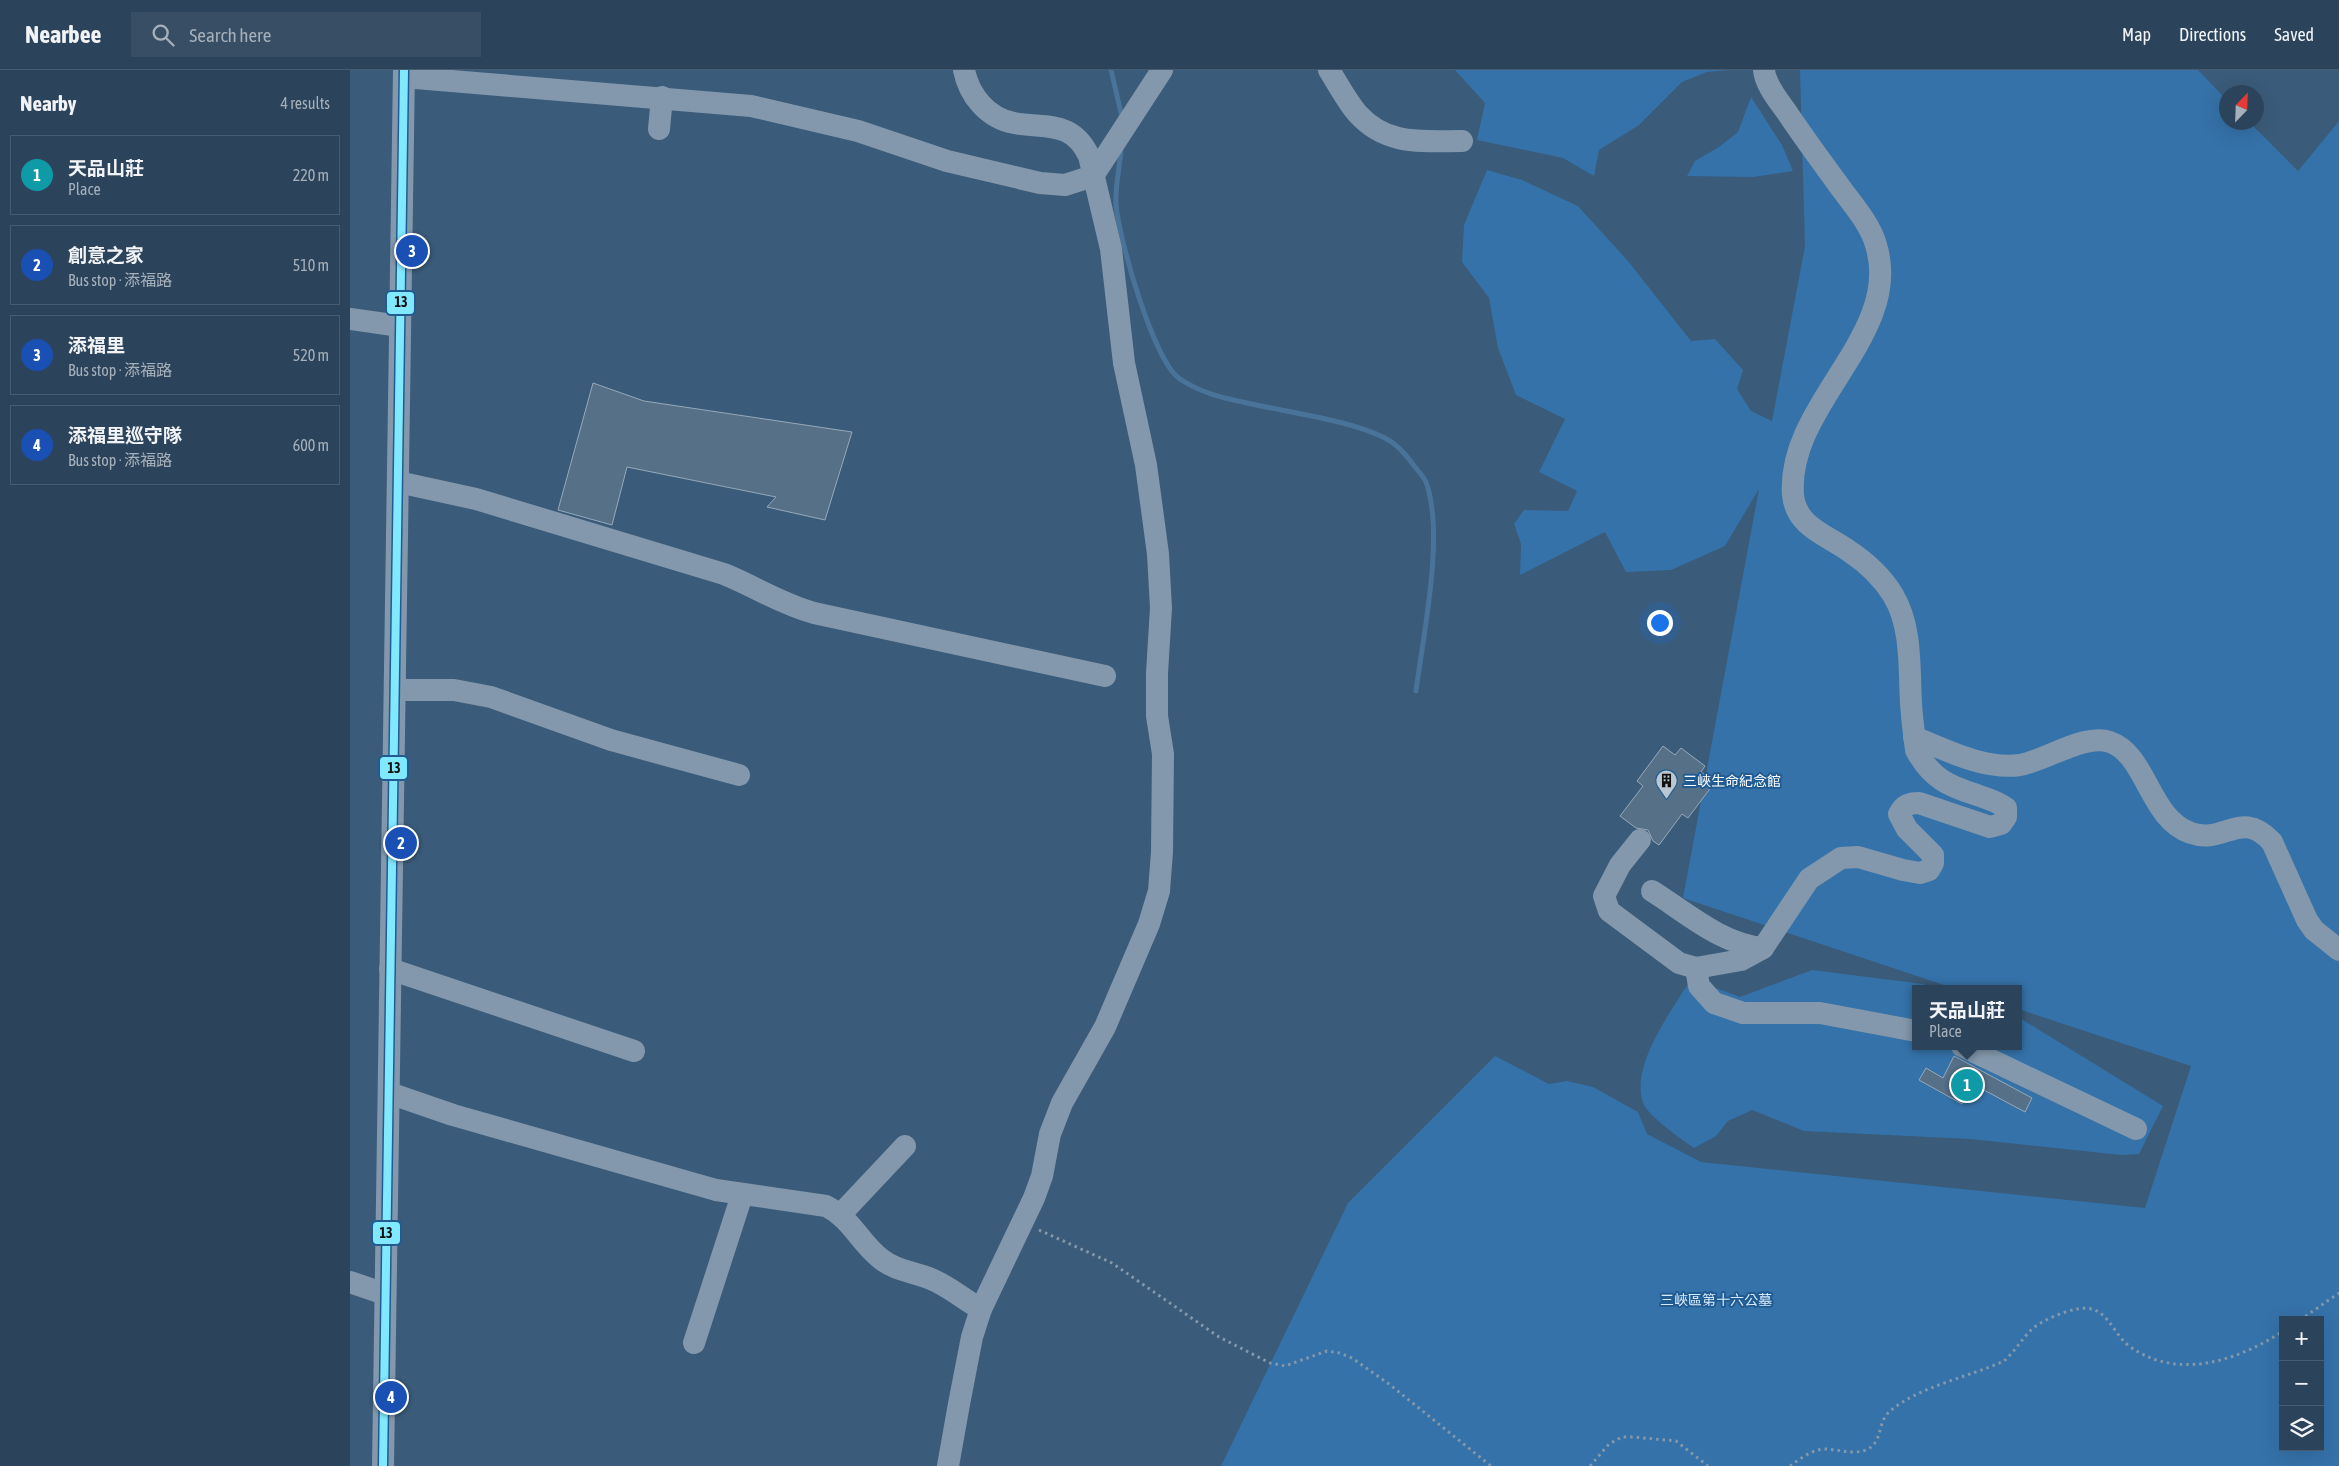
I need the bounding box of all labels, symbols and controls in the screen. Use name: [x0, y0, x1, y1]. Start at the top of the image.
search box: [131, 12, 481, 57]
text: Nearbee: [25, 21, 101, 48]
icon: search: [149, 21, 177, 49]
text: Search here: [189, 24, 271, 46]
text: Map: [2122, 24, 2151, 45]
text: Directions: [2179, 24, 2246, 45]
text: Saved: [2274, 24, 2314, 45]
north arrow: [2219, 85, 2264, 130]
text: Nearby: [20, 91, 76, 115]
text: 4 results: [280, 94, 330, 112]
text: 天品山莊: [68, 157, 144, 179]
text: 1: [33, 166, 41, 184]
text: 220 m: [293, 166, 329, 184]
text: Place: [68, 180, 101, 198]
pin: 3: [396, 232, 428, 270]
text: 創意之家: [68, 244, 144, 266]
text: 2: [33, 256, 41, 274]
text: 510 m: [293, 256, 329, 274]
text: Bus stop · 添福路: [68, 271, 172, 289]
line badge: 13: [386, 291, 415, 315]
text: 13: [394, 294, 408, 310]
text: 添福里: [68, 334, 125, 356]
text: 3: [33, 346, 41, 364]
text: 520 m: [293, 346, 329, 364]
text: Bus stop · 添福路: [68, 361, 172, 379]
text: 添福里巡守隊: [68, 424, 182, 446]
text: 4: [33, 436, 41, 454]
text: 600 m: [293, 436, 329, 454]
text: Bus stop · 添福路: [68, 451, 172, 469]
your location: [1647, 610, 1673, 636]
line badge: 13: [379, 756, 408, 780]
text: 13: [387, 760, 401, 776]
building icon: 三峽生命紀念館: [1655, 769, 1679, 800]
place label: 三峽生命紀念館: [1683, 773, 1781, 789]
pin: 2: [385, 824, 417, 862]
popup: [1912, 985, 2022, 1050]
text: 天品山莊: [1929, 999, 2005, 1021]
text: Place: [1929, 1022, 1962, 1040]
pin: 1: [1951, 1066, 1983, 1104]
line badge: 13: [372, 1221, 401, 1245]
text: 13: [379, 1225, 393, 1241]
park label: 三峽區第十六公墓: [1660, 1292, 1772, 1308]
map controls: [2279, 1316, 2324, 1451]
button: +: [2279, 1316, 2324, 1361]
button: −: [2279, 1361, 2324, 1406]
pin: 4: [375, 1378, 407, 1416]
button: layers: [2279, 1406, 2324, 1451]

